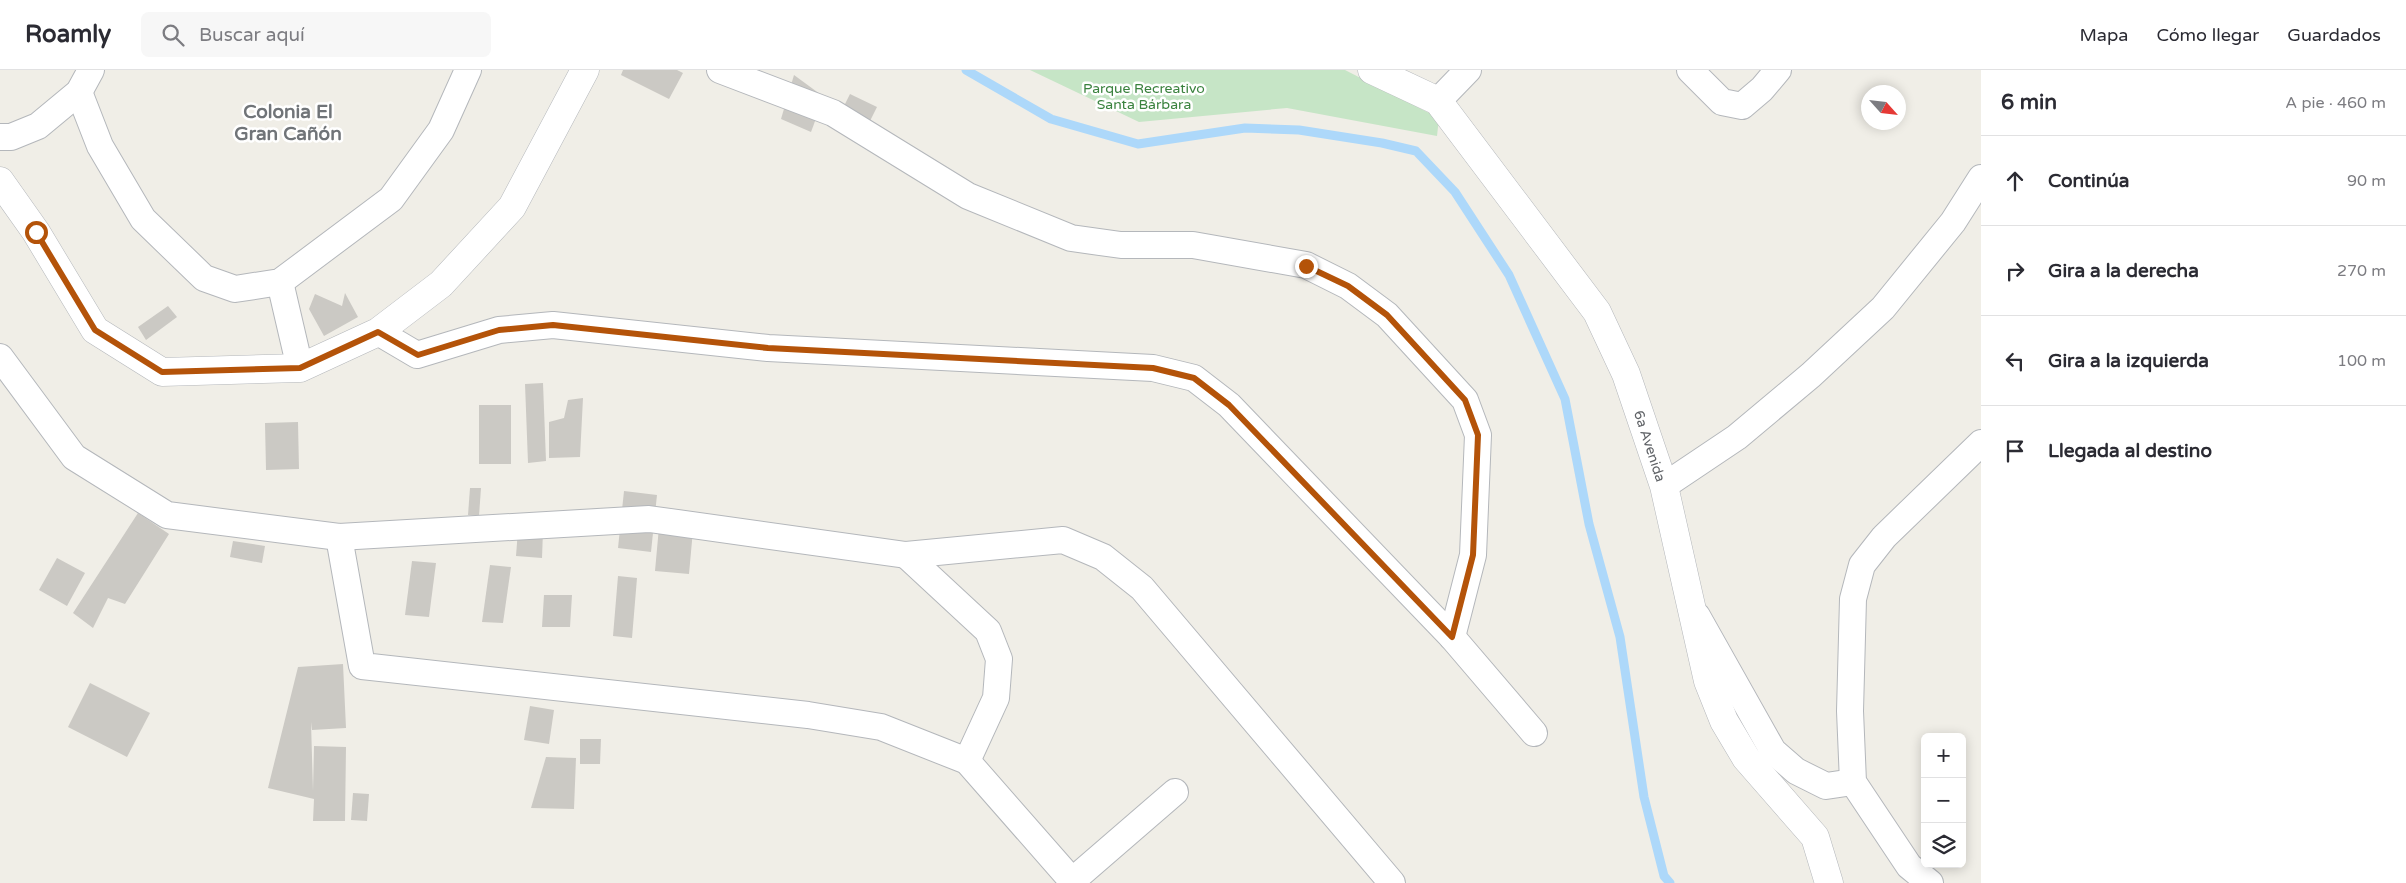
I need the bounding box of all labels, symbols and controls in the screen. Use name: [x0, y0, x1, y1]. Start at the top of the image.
search box: [141, 12, 491, 57]
text: Roamly: [25, 20, 111, 49]
icon: search: [159, 21, 187, 49]
text: Buscar aquí: [199, 24, 305, 46]
text: Mapa: [2079, 24, 2128, 46]
text: Cómo llegar: [2156, 24, 2259, 46]
text: Guardados: [2287, 24, 2381, 46]
park label: Parque Recreativo Santa Bárbara: [1083, 80, 1205, 113]
north arrow: [1861, 85, 1906, 130]
text: 6 min: [2001, 90, 2057, 115]
text: A pie · 460 m: [2285, 93, 2386, 113]
district label: Colonia El Gran Cañón: [234, 101, 342, 145]
icon: ahead: [2001, 167, 2029, 195]
text: Continúa: [2048, 170, 2130, 192]
text: 90 m: [2347, 171, 2386, 191]
route start: [25, 221, 48, 244]
route end: [1295, 255, 1318, 278]
icon: right: [2001, 257, 2029, 285]
text: Gira a la derecha: [2048, 260, 2199, 282]
text: 270 m: [2337, 261, 2386, 281]
icon: left: [2001, 347, 2029, 375]
text: Gira a la izquierda: [2048, 350, 2209, 372]
text: 100 m: [2337, 351, 2386, 371]
street label: 6a Avenida: [1630, 408, 1669, 484]
icon: arrive: [2001, 437, 2029, 465]
text: Llegada al destino: [2048, 440, 2212, 462]
map controls: [1921, 733, 1966, 868]
button: +: [1921, 733, 1966, 778]
button: −: [1921, 778, 1966, 823]
button: layers: [1921, 823, 1966, 868]

